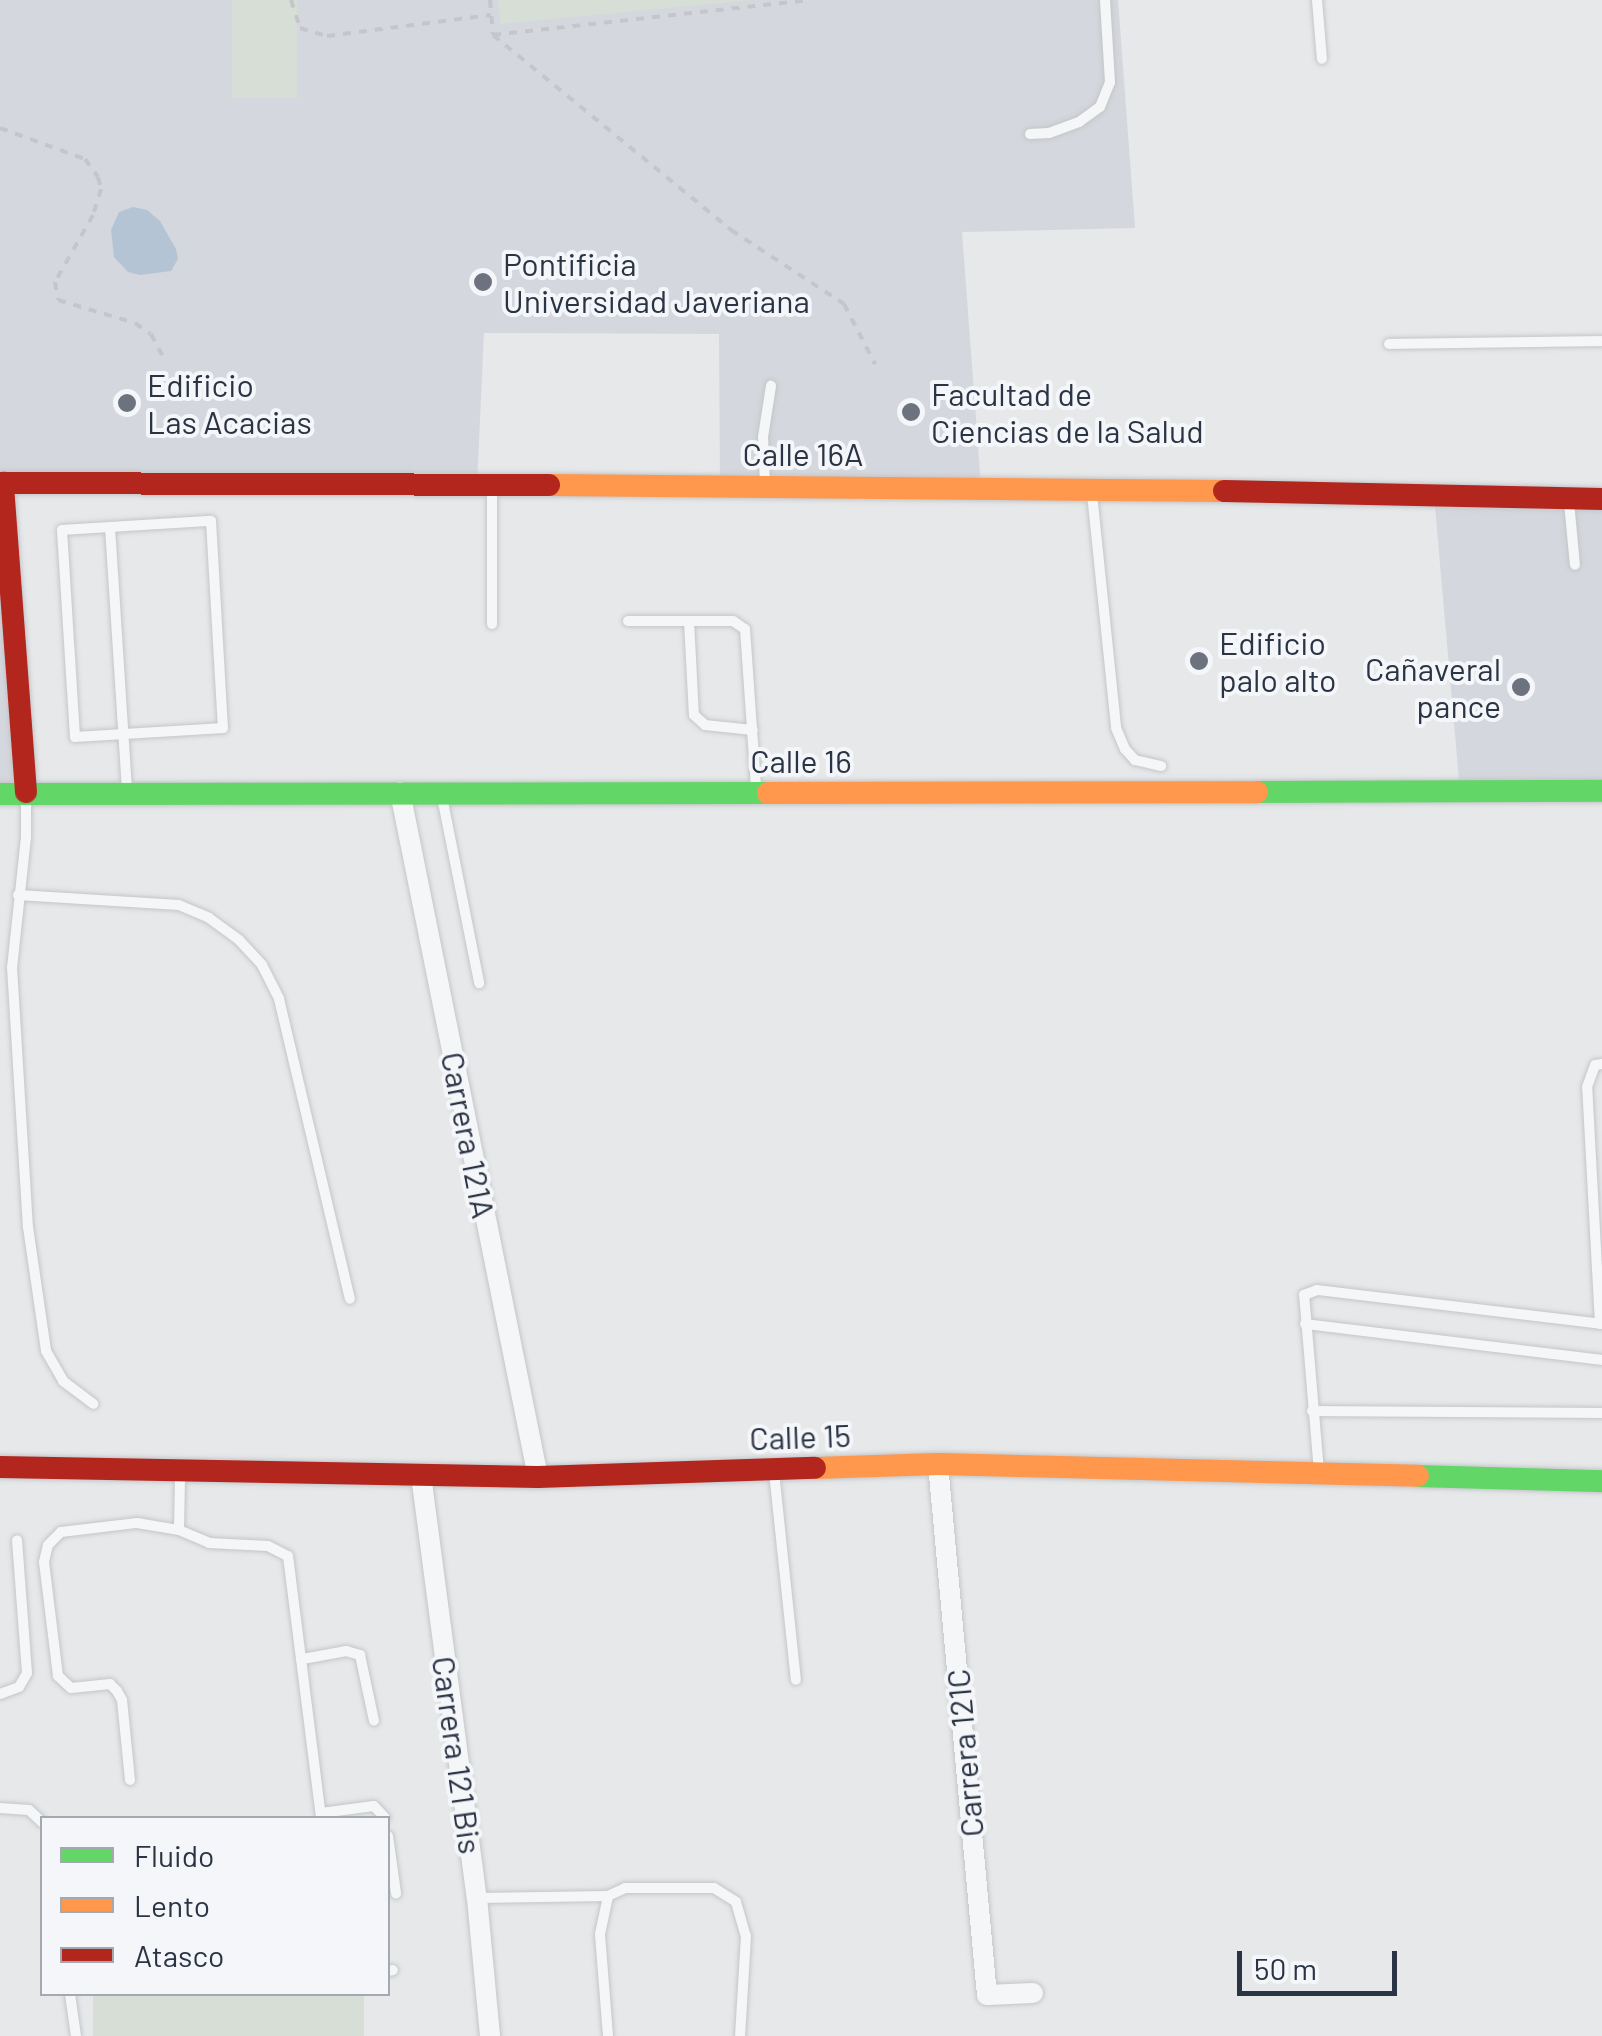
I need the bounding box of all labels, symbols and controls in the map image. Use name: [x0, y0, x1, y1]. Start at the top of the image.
place label: Pontificia Universidad Javeriana: [503, 245, 810, 320]
marker: Pontificia Universidad Javeriana: [472, 271, 494, 293]
place label: Edificio Las Acacias: [147, 366, 312, 441]
place label: Facultad de Ciencias de la Salud: [931, 375, 1204, 450]
marker: Edificio Las Acacias: [116, 392, 138, 414]
marker: Facultad de Ciencias de la Salud: [900, 401, 922, 423]
street label: Calle 16A: [743, 434, 863, 472]
place label: Edificio palo alto: [1219, 624, 1337, 699]
marker: Edificio palo alto: [1188, 650, 1210, 672]
place label: Cañaveral pance: [1365, 650, 1501, 725]
marker: Cañaveral pance: [1510, 676, 1532, 698]
street label: Calle 16: [750, 741, 852, 779]
street label: Carrera 121A: [434, 1049, 504, 1221]
street label: Calle 15: [749, 1415, 851, 1457]
street label: Carrera 121 Bis: [425, 1654, 491, 1856]
street label: Carrera 121C: [938, 1667, 990, 1839]
legend: [40, 1816, 390, 1996]
text: Fluido: [134, 1837, 214, 1873]
text: Lento: [134, 1887, 210, 1923]
scale bar: [1242, 1931, 1402, 1993]
text: Atasco: [134, 1937, 224, 1973]
text: 50 m: [1254, 1950, 1317, 1986]

